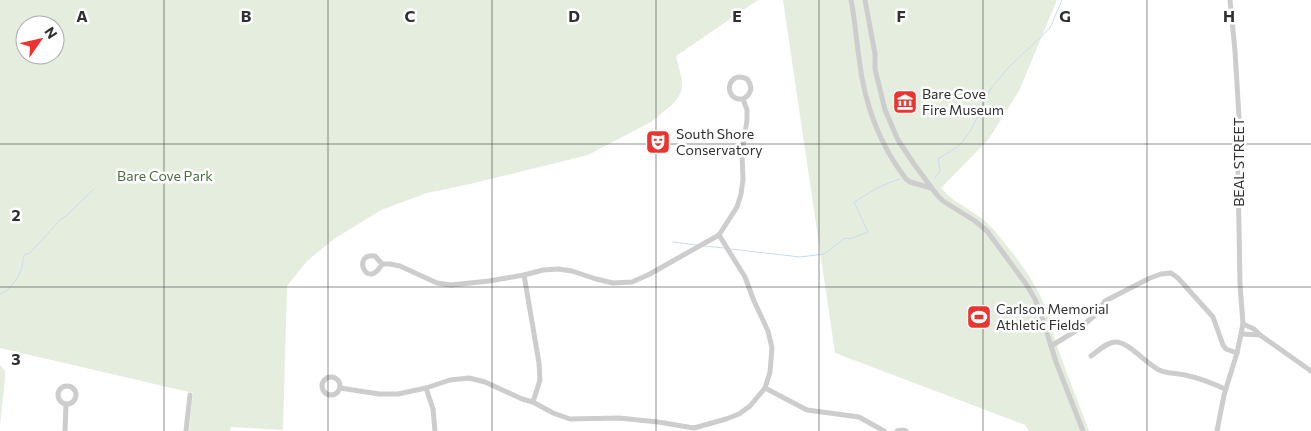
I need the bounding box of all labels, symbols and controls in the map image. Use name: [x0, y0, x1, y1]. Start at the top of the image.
text: A: [76, 6, 88, 25]
text: B: [241, 6, 252, 25]
text: C: [405, 6, 416, 25]
text: D: [568, 6, 580, 25]
text: E: [732, 6, 742, 25]
text: F: [896, 6, 906, 25]
text: G: [1059, 6, 1071, 25]
text: H: [1223, 6, 1235, 25]
north arrow: [15, 15, 65, 65]
text: N: [41, 23, 61, 42]
place label: Bare Cove Fire Museum: [922, 85, 1004, 118]
museum icon: Bare Cove Fire Museum: [892, 89, 918, 115]
street label: BEAL STREET: [1230, 117, 1247, 207]
place label: South Shore Conservatory: [676, 125, 763, 158]
theatre icon: South Shore Conservatory: [645, 129, 671, 155]
park label: Bare Cove Park: [117, 167, 213, 184]
text: 2: [11, 205, 21, 224]
place label: Carlson Memorial Athletic Fields: [996, 300, 1109, 333]
sports icon: Carlson Memorial Athletic Fields: [966, 304, 992, 330]
text: 3: [11, 349, 21, 368]

